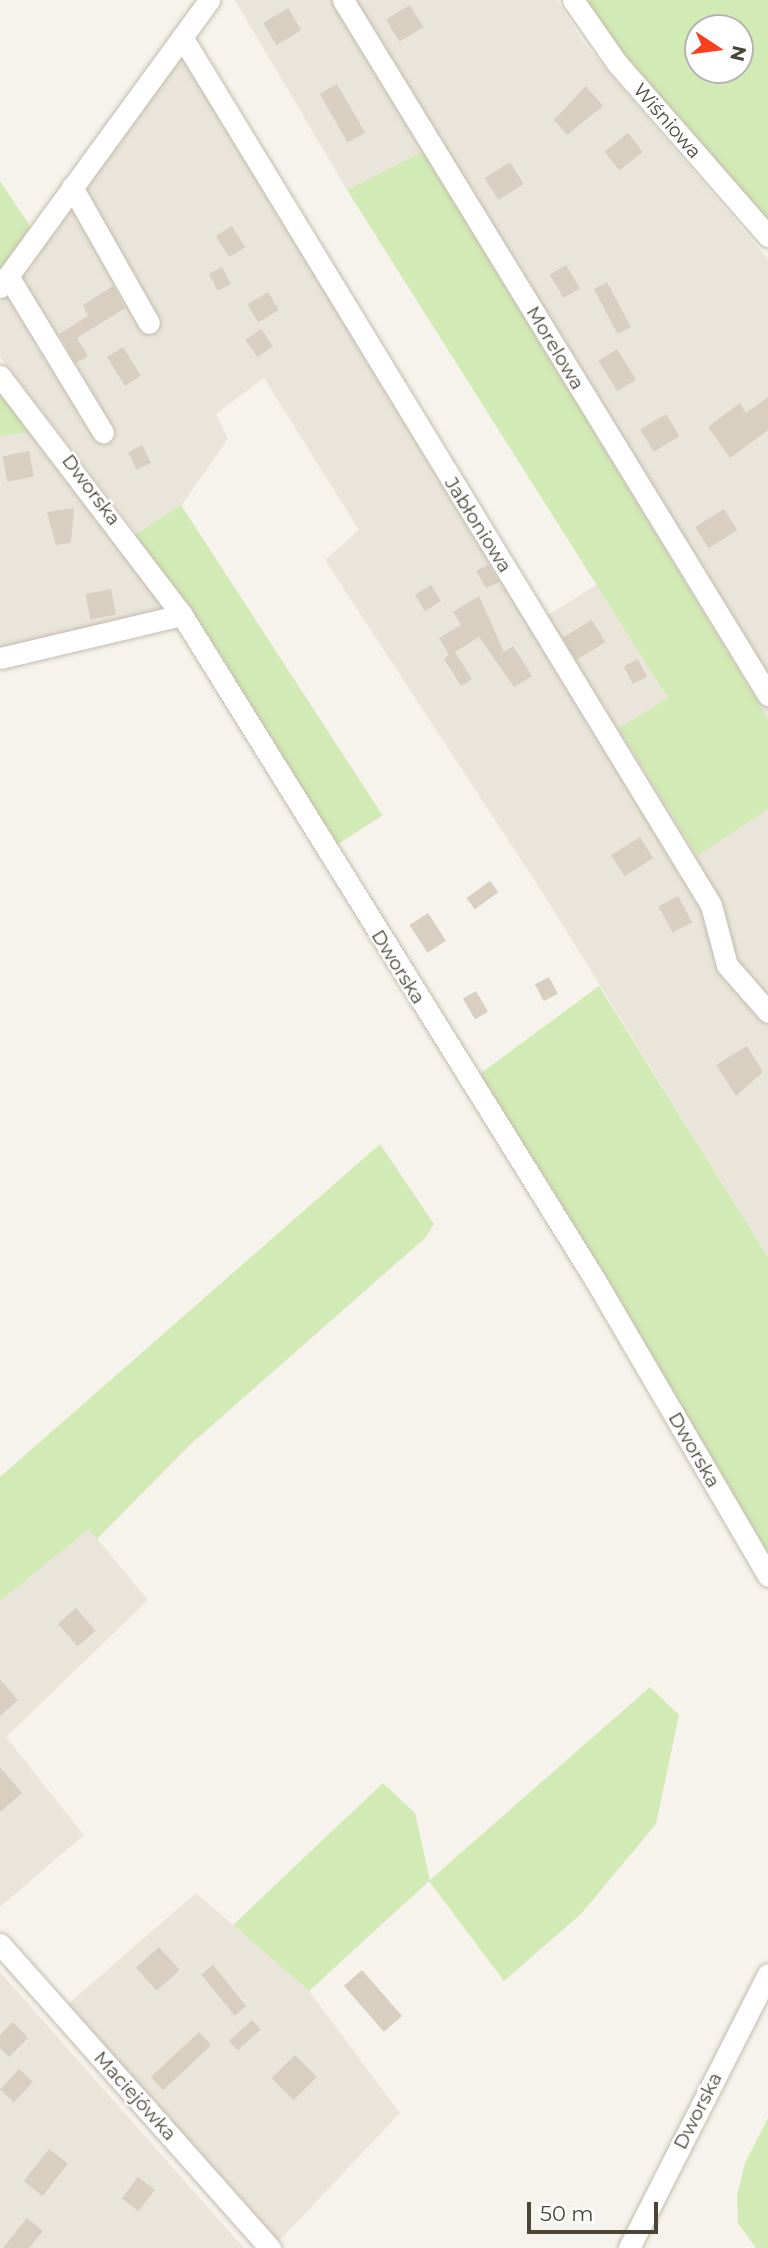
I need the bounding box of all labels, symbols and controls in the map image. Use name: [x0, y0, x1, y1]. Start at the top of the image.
north arrow: [684, 14, 754, 84]
text: N: [725, 43, 751, 63]
street label: Wiśniowa: [628, 79, 706, 163]
street label: Morelowa: [521, 302, 589, 394]
street label: Dworska: [57, 450, 125, 530]
street label: Jabłoniowa: [440, 473, 516, 577]
street label: Dworska: [366, 926, 430, 1008]
street label: Dworska: [663, 1408, 725, 1492]
street label: Maciejówka: [89, 2047, 181, 2145]
street label: Dworska: [669, 2069, 727, 2153]
scale bar: [530, 2188, 661, 2232]
text: 50 m: [540, 2201, 594, 2226]

